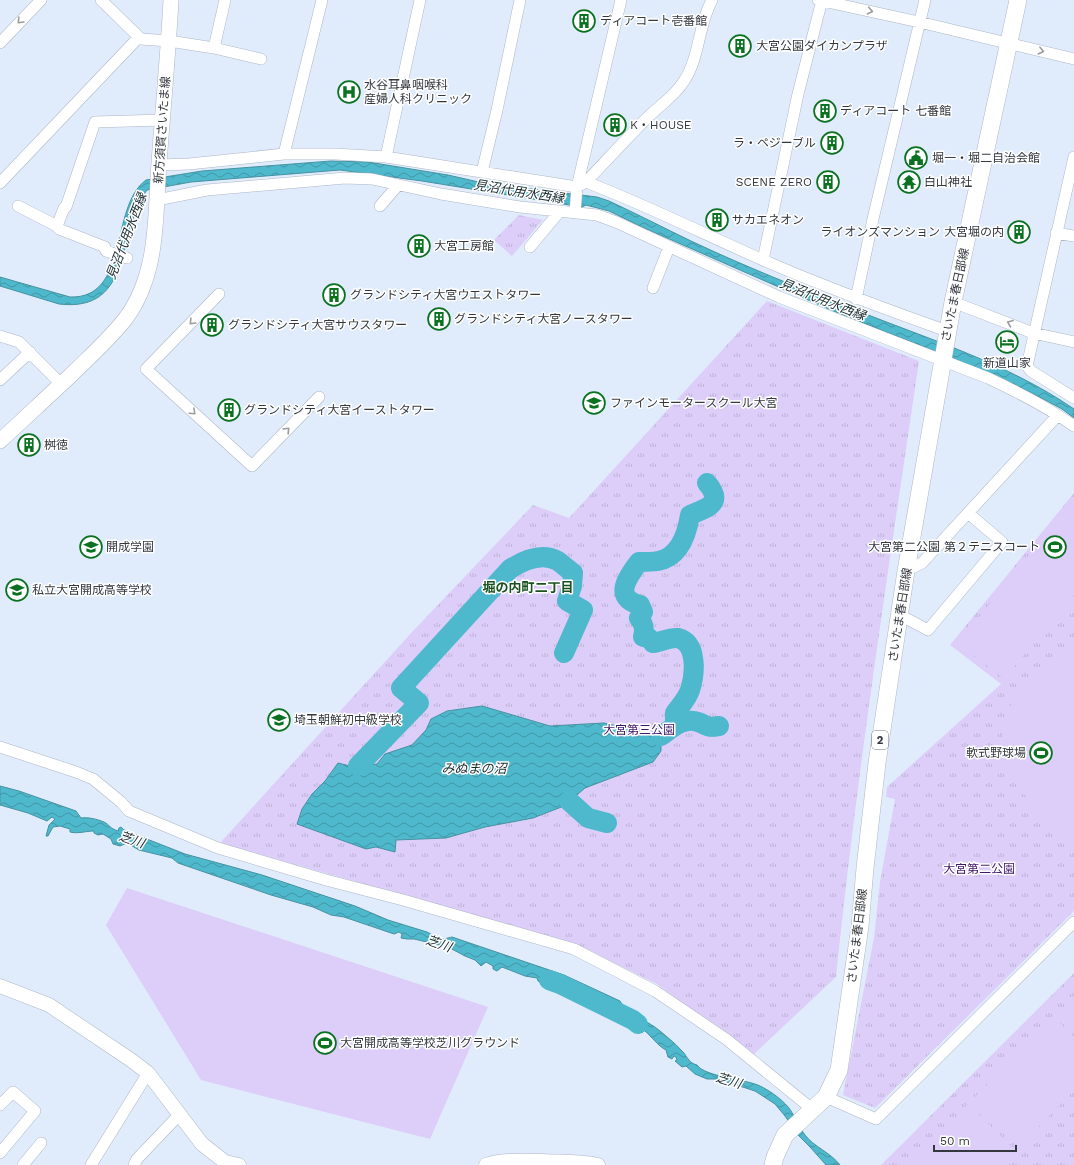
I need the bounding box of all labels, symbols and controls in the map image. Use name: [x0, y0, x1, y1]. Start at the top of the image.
one-way arrow: [866, 7, 873, 15]
building icon: ディアコート壱番館: [571, 8, 597, 34]
place label: ディアコート壱番館: [600, 14, 707, 28]
one-way arrow: [17, 16, 25, 24]
building icon: 大宮公園ダイカンプラザ: [727, 33, 753, 59]
place label: 大宮公園ダイカンプラザ: [756, 39, 888, 53]
one-way arrow: [1037, 46, 1044, 55]
street label: 新方須賀さいたま線: [151, 76, 173, 184]
place label: 水谷耳鼻咽喉科 産婦人科クリニック: [364, 78, 472, 106]
hospital icon: 水谷耳鼻咽喉科 産婦人科クリニック: [336, 79, 362, 105]
building icon: ディアコート 七番館: [812, 98, 838, 124]
place label: ディアコート 七番館: [840, 104, 951, 118]
building icon: K・HOUSE: [602, 112, 628, 138]
place label: K・HOUSE: [630, 118, 692, 132]
building icon: ラ・ペジーブル: [819, 130, 845, 156]
place label: ラ・ペジーブル: [733, 136, 816, 150]
public building icon: 堀一・堀二自治会館: [903, 145, 929, 171]
place label: 堀一・堀二自治会館: [932, 151, 1040, 165]
building icon: SCENE ZERO: [815, 169, 841, 195]
temple icon: 白山神社: [896, 169, 922, 195]
place label: SCENE ZERO: [736, 175, 812, 189]
place label: 白山神社: [924, 175, 972, 189]
water label: 見沼代用水西縁: [473, 177, 567, 206]
water label: 見沼代用水西縁: [103, 189, 150, 281]
building icon: サカエネオン: [704, 207, 730, 233]
place label: サカエネオン: [732, 213, 804, 227]
building icon: ライオンズマンション 大宮堀の内: [1006, 219, 1032, 245]
place label: ライオンズマンション 大宮堀の内: [820, 225, 1004, 239]
building icon: 大宮工房館: [406, 233, 432, 259]
place label: 大宮工房館: [434, 239, 494, 253]
street label: さいたま春日部線: [938, 247, 972, 343]
water label: 見沼代用水西縁: [778, 275, 870, 324]
building icon: グランドシティ大宮ウエストタワー: [321, 282, 347, 308]
place label: グランドシティ大宮ウエストタワー: [350, 288, 541, 302]
building icon: グランドシティ大宮ノースタワー: [426, 306, 452, 332]
building icon: グランドシティ大宮サウスタワー: [199, 312, 225, 338]
place label: グランドシティ大宮ノースタワー: [454, 312, 633, 326]
one-way arrow: [189, 317, 197, 325]
place label: グランドシティ大宮サウスタワー: [228, 318, 407, 332]
one-way arrow: [1007, 320, 1014, 328]
hotel icon: 新道山家: [994, 329, 1020, 355]
place label: 新道山家: [983, 356, 1031, 370]
school or university icon: ファインモータースクール大宮: [581, 390, 607, 416]
place label: ファインモータースクール大宮: [610, 396, 777, 410]
building icon: グランドシティ大宮イーストタワー: [216, 397, 242, 423]
place label: グランドシティ大宮イーストタワー: [244, 403, 435, 417]
one-way arrow: [188, 408, 196, 415]
one-way arrow: [282, 427, 290, 435]
building icon: 桝徳: [16, 432, 42, 458]
place label: 桝徳: [44, 438, 68, 452]
school or university icon: 開成学園: [78, 534, 104, 560]
sports icon: 大宮第二公園 第２テニスコート: [1042, 534, 1068, 560]
place label: 開成学園: [106, 540, 154, 554]
place label: 大宮第二公園 第２テニスコート: [868, 540, 1040, 554]
street label: さいたま春日部線: [886, 567, 914, 663]
school or university icon: 私立大宮開成高等学校: [4, 577, 30, 603]
district label: 堀の内町二丁目: [482, 580, 574, 595]
place label: 私立大宮開成高等学校: [32, 583, 152, 597]
school or university icon: 埼玉朝鮮初中級学校: [266, 707, 292, 733]
place label: 埼玉朝鮮初中級学校: [294, 713, 402, 727]
park label: 大宮第三公園: [603, 723, 675, 737]
road number: 2: [872, 731, 888, 749]
sports icon: 軟式野球場: [1028, 740, 1054, 766]
place label: 軟式野球場: [966, 746, 1026, 760]
water label: みぬまの沼: [441, 761, 508, 776]
water label: 芝川: [117, 828, 148, 851]
park label: 大宮第二公園: [943, 862, 1015, 876]
street label: さいたま春日部線: [844, 888, 870, 984]
water label: 芝川: [424, 932, 455, 955]
sports icon: 大宮開成高等学校芝川グラウンド: [312, 1030, 338, 1056]
place label: 大宮開成高等学校芝川グラウンド: [340, 1036, 520, 1050]
water label: 芝川: [714, 1070, 745, 1092]
scale bar: [934, 1127, 1016, 1153]
text: 50 m: [940, 1134, 970, 1148]

